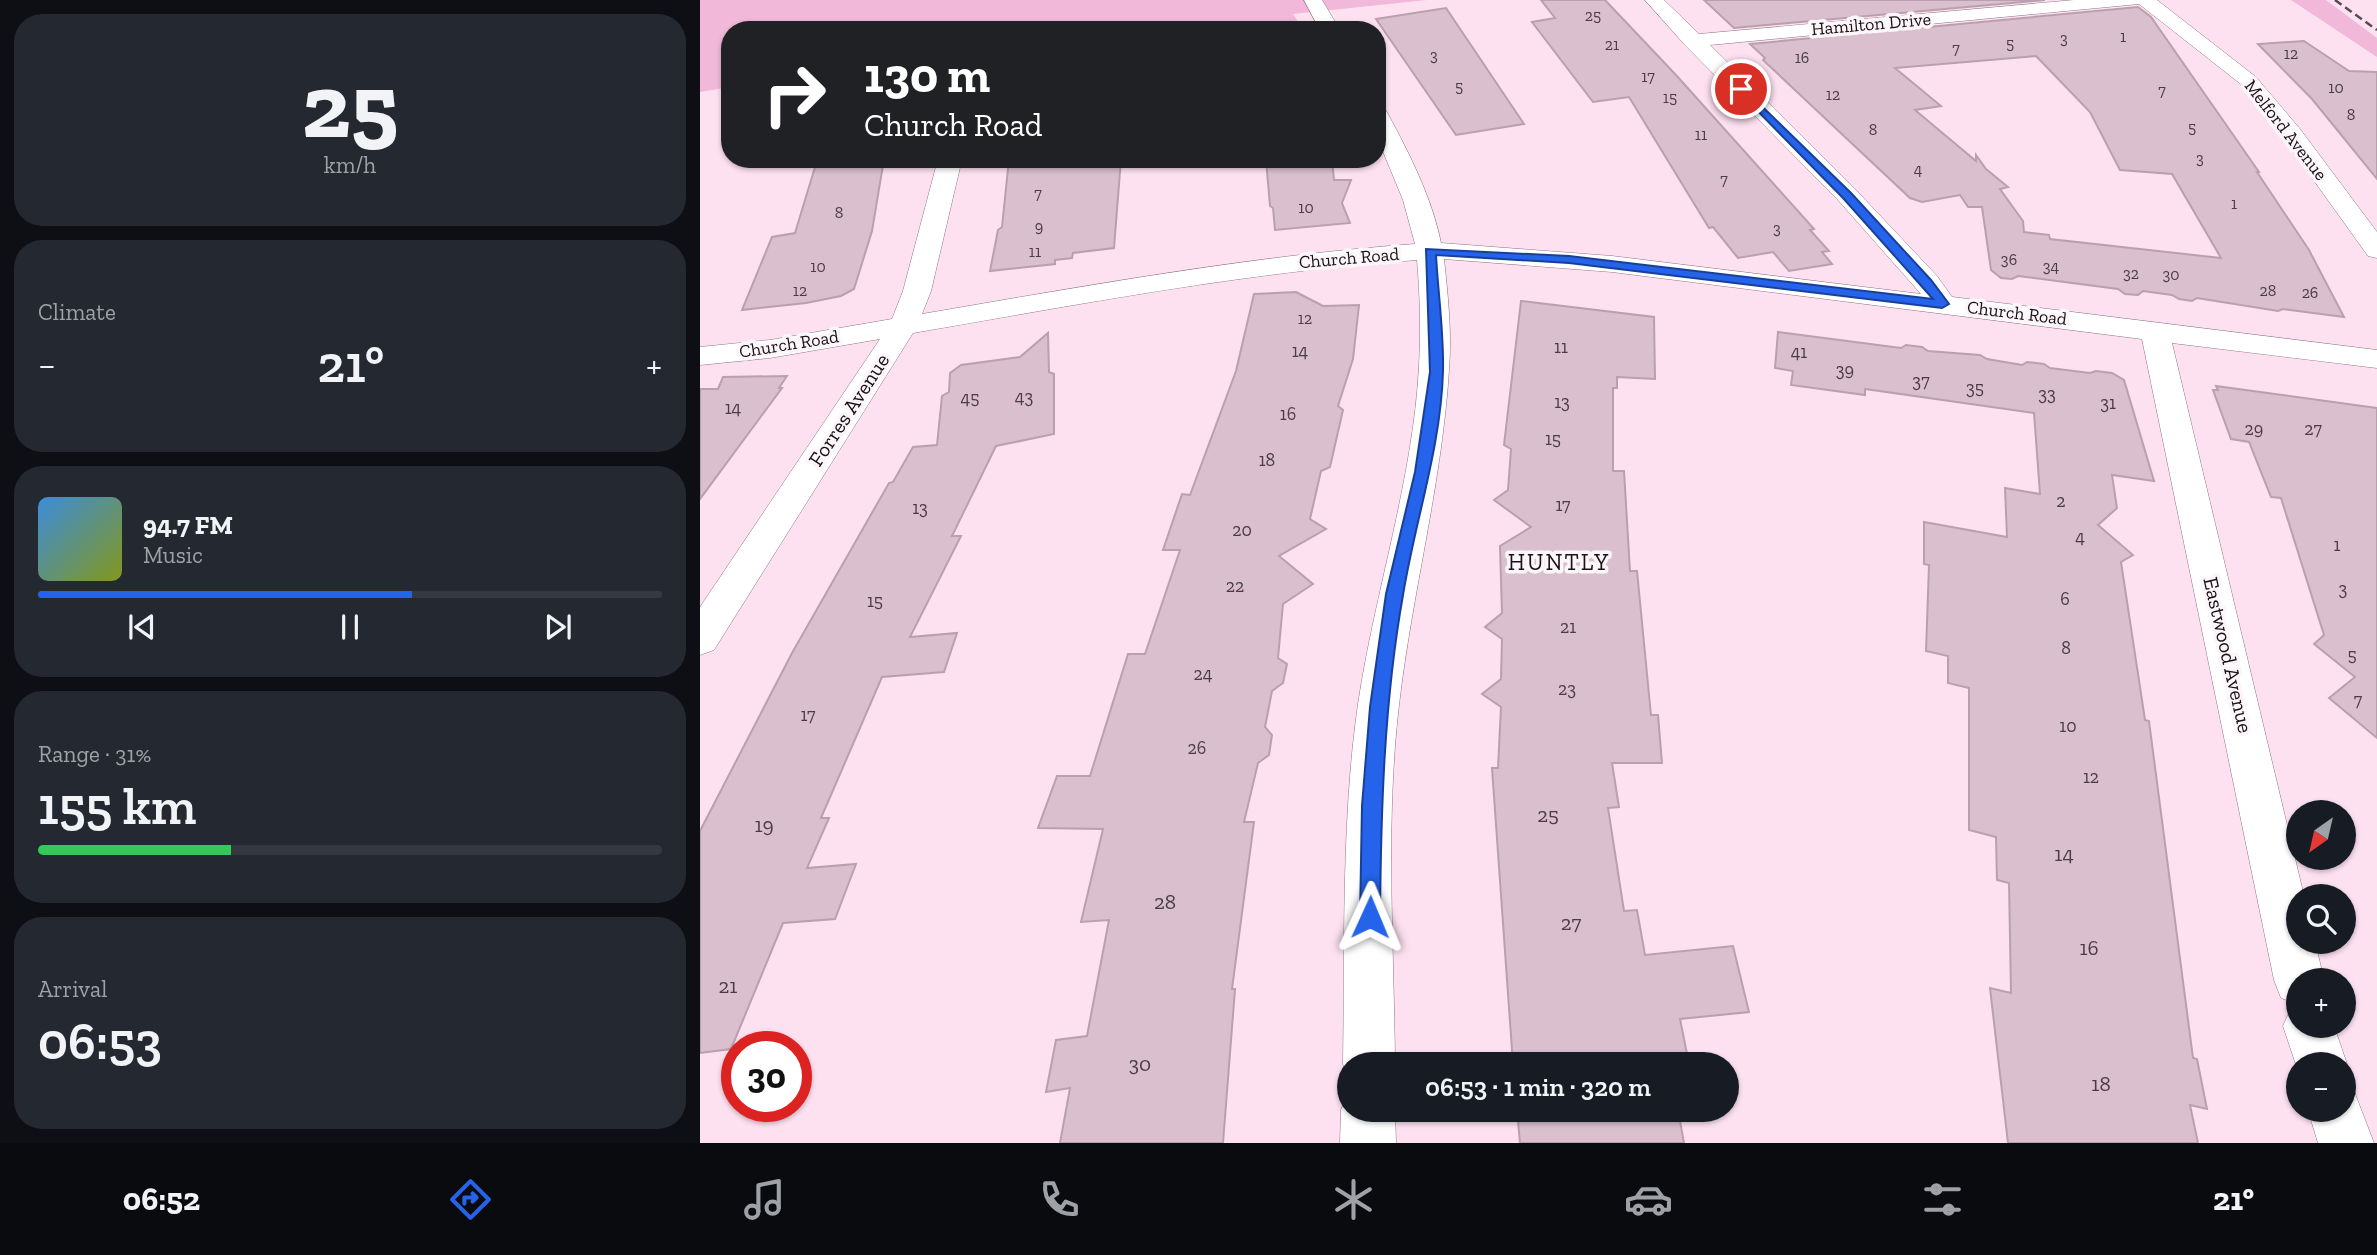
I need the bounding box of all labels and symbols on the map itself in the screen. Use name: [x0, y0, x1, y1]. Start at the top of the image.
house number: 25: [1585, 6, 1601, 25]
street label: Hamilton Drive: [1810, 8, 1932, 40]
house number: 1: [2120, 27, 2126, 46]
house number: 3: [2060, 29, 2068, 48]
house number: 5: [2006, 34, 2014, 53]
house number: 21: [1605, 35, 1619, 54]
house number: 7: [1952, 39, 1960, 58]
house number: 12: [2284, 44, 2298, 63]
house number: 3: [1430, 46, 1438, 65]
house number: 16: [1795, 48, 1809, 67]
pin: [1711, 59, 1771, 119]
house number: 17: [1641, 67, 1655, 86]
street label: Melford Avenue: [2240, 75, 2332, 185]
house number: 5: [1455, 77, 1463, 96]
house number: 10: [2328, 78, 2344, 97]
house number: 7: [2158, 81, 2166, 100]
house number: 12: [1826, 85, 1840, 104]
house number: 15: [1663, 88, 1677, 107]
house number: 8: [2347, 105, 2355, 124]
house number: 5: [2188, 118, 2196, 137]
house number: 8: [1869, 120, 1877, 139]
house number: 11: [1695, 125, 1707, 144]
house number: 3: [2196, 149, 2204, 168]
house number: 4: [1914, 160, 1923, 179]
house number: 7: [1720, 170, 1728, 189]
house number: 7: [1034, 184, 1042, 203]
house number: 1: [2231, 194, 2237, 213]
house number: 10: [1298, 198, 1314, 217]
house number: 8: [835, 203, 843, 222]
house number: 9: [1035, 217, 1043, 236]
house number: 3: [1773, 219, 1781, 238]
house number: 11: [1029, 242, 1041, 261]
street label: Church Road: [1298, 243, 1400, 273]
house number: 36: [2001, 250, 2017, 269]
house number: 10: [810, 257, 826, 276]
house number: 34: [2043, 257, 2060, 276]
house number: 32: [2123, 264, 2139, 283]
house number: 30: [2162, 265, 2180, 284]
house number: 12: [793, 281, 807, 300]
house number: 28: [2260, 281, 2276, 300]
house number: 26: [2302, 283, 2318, 302]
street label: Church Road: [1966, 296, 2068, 330]
house number: 12: [1298, 309, 1312, 328]
street label: Church Road: [738, 325, 840, 363]
house number: 11: [1554, 336, 1568, 358]
house number: 14: [1292, 340, 1309, 362]
house number: 41: [1791, 341, 1807, 363]
street label: Forres Avenue: [803, 349, 894, 471]
house number: 39: [1836, 359, 1854, 381]
house number: 37: [1912, 370, 1930, 392]
house number: 35: [1966, 377, 1984, 399]
house number: 33: [2038, 383, 2056, 405]
house number: 43: [1015, 386, 1033, 408]
house number: 45: [961, 387, 979, 409]
house number: 13: [1554, 391, 1570, 413]
house number: 31: [2100, 392, 2116, 414]
house number: 14: [725, 397, 742, 419]
house number: 16: [1280, 403, 1296, 425]
house number: 29: [2245, 418, 2263, 440]
house number: 27: [2304, 418, 2322, 440]
house number: 15: [1545, 428, 1561, 450]
house number: 18: [1259, 449, 1275, 471]
house number: 2: [2056, 490, 2066, 512]
house number: 17: [1555, 494, 1571, 516]
house number: 13: [912, 497, 928, 519]
house number: 20: [1232, 519, 1252, 541]
house number: 4: [2075, 526, 2085, 548]
house number: 1: [2334, 534, 2341, 556]
district label: HUNTLY: [1508, 548, 1610, 576]
house number: 22: [1226, 575, 1244, 597]
street label: Eastwood Avenue: [2198, 575, 2259, 735]
house number: 3: [2339, 578, 2348, 600]
house number: 6: [2060, 588, 2070, 610]
house number: 15: [867, 590, 883, 612]
house number: 21: [1560, 616, 1576, 638]
house number: 8: [2061, 637, 2071, 659]
house number: 5: [2347, 644, 2357, 666]
house number: 24: [1194, 663, 1213, 685]
house number: 23: [1558, 678, 1576, 700]
house number: 7: [2354, 689, 2363, 711]
house number: 17: [800, 704, 816, 726]
house number: 10: [2059, 715, 2077, 737]
house number: 26: [1188, 737, 1206, 759]
house number: 12: [2083, 766, 2099, 788]
north arrow: [2286, 800, 2356, 870]
house number: 25: [1537, 802, 1559, 827]
house number: 19: [754, 812, 774, 837]
house number: 14: [2054, 841, 2074, 866]
position arrow: [1333, 880, 1407, 954]
house number: 28: [1154, 889, 1176, 914]
house number: 27: [1561, 910, 1581, 935]
house number: 16: [2079, 935, 2099, 960]
house number: 21: [719, 973, 737, 998]
speed limit sign: 30: [721, 1031, 812, 1122]
house number: 30: [1129, 1051, 1151, 1076]
house number: 18: [2091, 1071, 2111, 1096]

